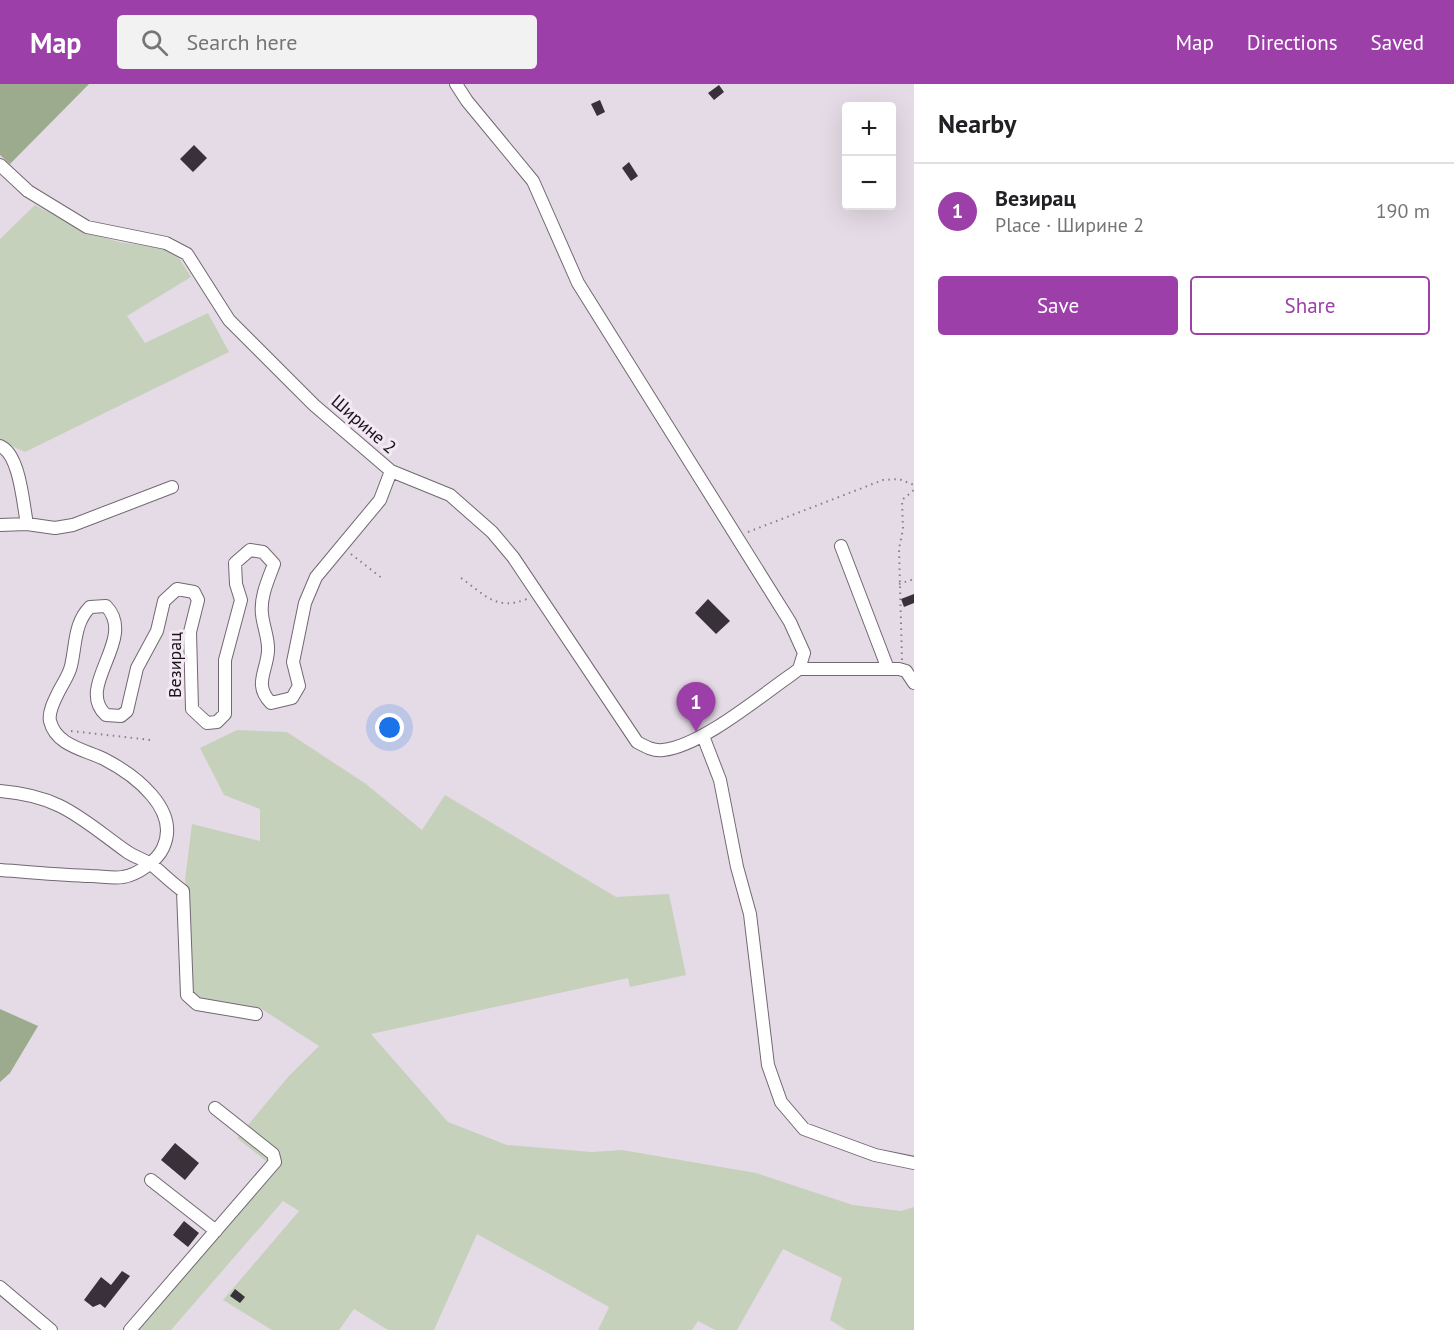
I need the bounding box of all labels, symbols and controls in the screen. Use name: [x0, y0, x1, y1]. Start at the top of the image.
search box: [117, 15, 537, 69]
text: Map: [30, 24, 81, 61]
icon: search: [138, 26, 171, 59]
text: Search here: [186, 28, 297, 56]
text: Map: [1175, 29, 1214, 56]
text: Directions: [1247, 29, 1338, 56]
text: Saved: [1371, 29, 1424, 56]
map controls: [842, 102, 896, 210]
button: +: [842, 102, 896, 156]
text: Nearby: [938, 107, 1016, 140]
button: −: [842, 156, 896, 210]
text: Везирац: [995, 184, 1076, 212]
text: 1: [952, 198, 963, 224]
text: 190 m: [1376, 198, 1430, 224]
text: Place · Ширине 2: [995, 212, 1144, 238]
button: Save: [938, 276, 1178, 335]
button: Share: [1190, 276, 1430, 335]
street label: Ширине 2: [327, 390, 401, 458]
street label: Везирац: [163, 632, 186, 698]
pin: 1: [676, 682, 716, 732]
your location: [375, 713, 404, 742]

